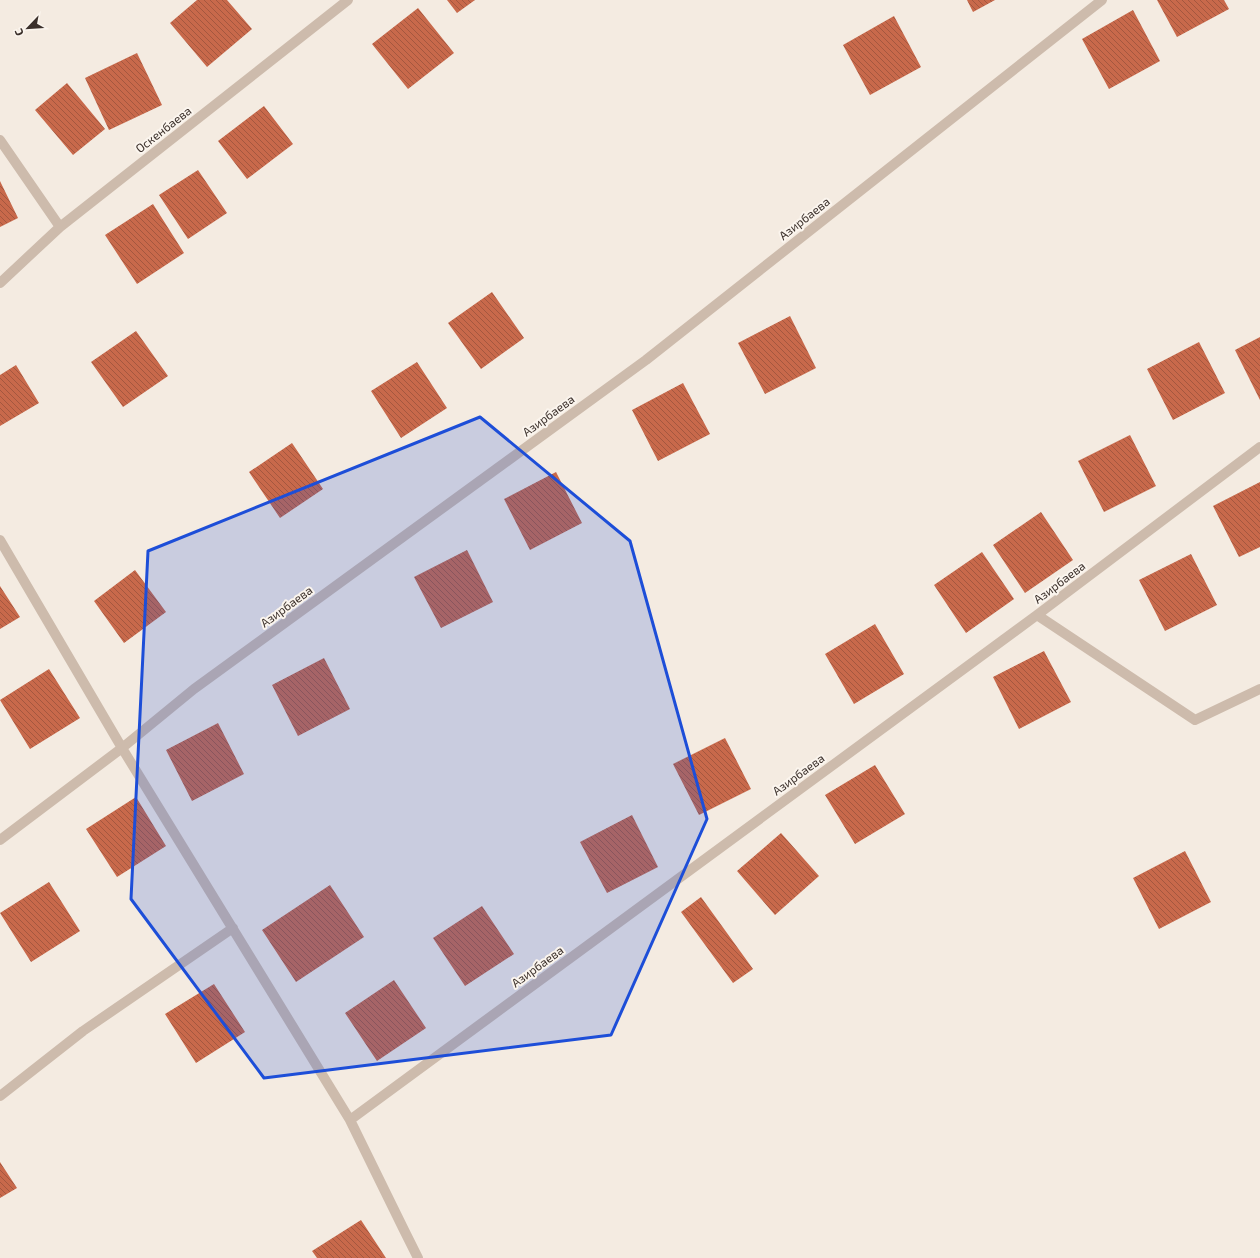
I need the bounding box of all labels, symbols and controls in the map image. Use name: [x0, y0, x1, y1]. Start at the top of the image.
north arrow: [8, 8, 48, 48]
text: С: [11, 26, 26, 38]
street label: Оскенбаева: [132, 103, 194, 155]
street label: Азирбаева: [776, 194, 832, 242]
street label: Азирбаева: [519, 391, 577, 439]
street label: Азирбаева: [1031, 558, 1087, 606]
street label: Азирбаева: [257, 582, 315, 630]
street label: Азирбаева: [769, 750, 827, 798]
street label: Азирбаева: [508, 942, 566, 990]

